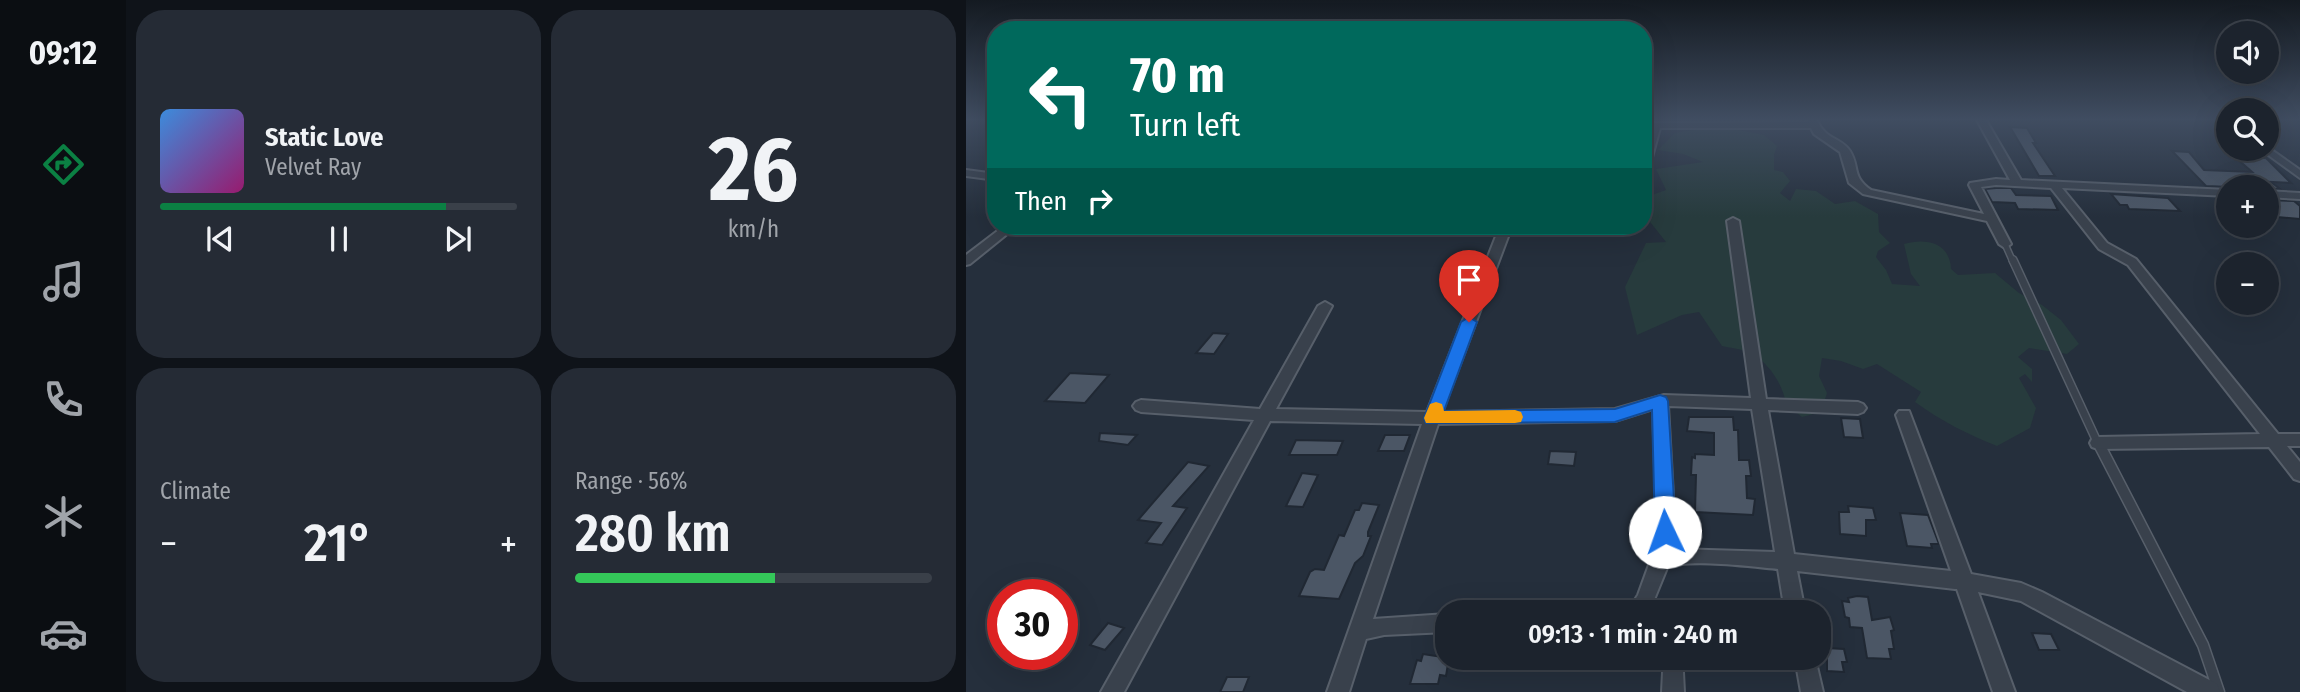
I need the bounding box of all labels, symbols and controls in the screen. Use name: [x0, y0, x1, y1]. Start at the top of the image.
map controls: [2216, 21, 2279, 315]
button: sound: [2216, 21, 2279, 84]
text: 09:12: [29, 34, 97, 72]
text: 70 m: [1130, 46, 1225, 105]
icon: left: [1015, 49, 1106, 140]
button: search: [2216, 98, 2279, 161]
text: Turn left: [1130, 106, 1240, 144]
text: 26: [709, 115, 798, 224]
text: Static Love: [265, 122, 383, 153]
icon: directions: [39, 140, 88, 189]
text: Velvet Ray: [265, 153, 361, 181]
button: +: [2216, 175, 2279, 238]
icon: right: [1081, 182, 1119, 220]
text: Then: [1015, 186, 1067, 217]
text: km/h: [728, 215, 779, 243]
icon: previous: [201, 220, 239, 258]
icon: pause: [320, 220, 358, 258]
icon: next: [439, 220, 477, 258]
pin: [1439, 250, 1499, 322]
button: −: [2216, 252, 2279, 315]
icon: music: [39, 257, 88, 306]
icon: arrive: [1450, 261, 1488, 299]
icon: phone: [39, 375, 88, 424]
text: Range · 56%: [575, 467, 687, 495]
text: Climate: [160, 477, 231, 505]
icon: climate: [39, 492, 88, 541]
position arrow: [1628, 495, 1702, 569]
text: 280 km: [575, 502, 731, 565]
text: 21°: [304, 512, 373, 575]
text: −: [160, 521, 177, 567]
text: +: [500, 521, 517, 567]
speed limit sign: 30: [987, 579, 1078, 670]
icon: car: [39, 609, 88, 658]
text: 09:13 · 1 min · 240 m: [1528, 619, 1738, 650]

